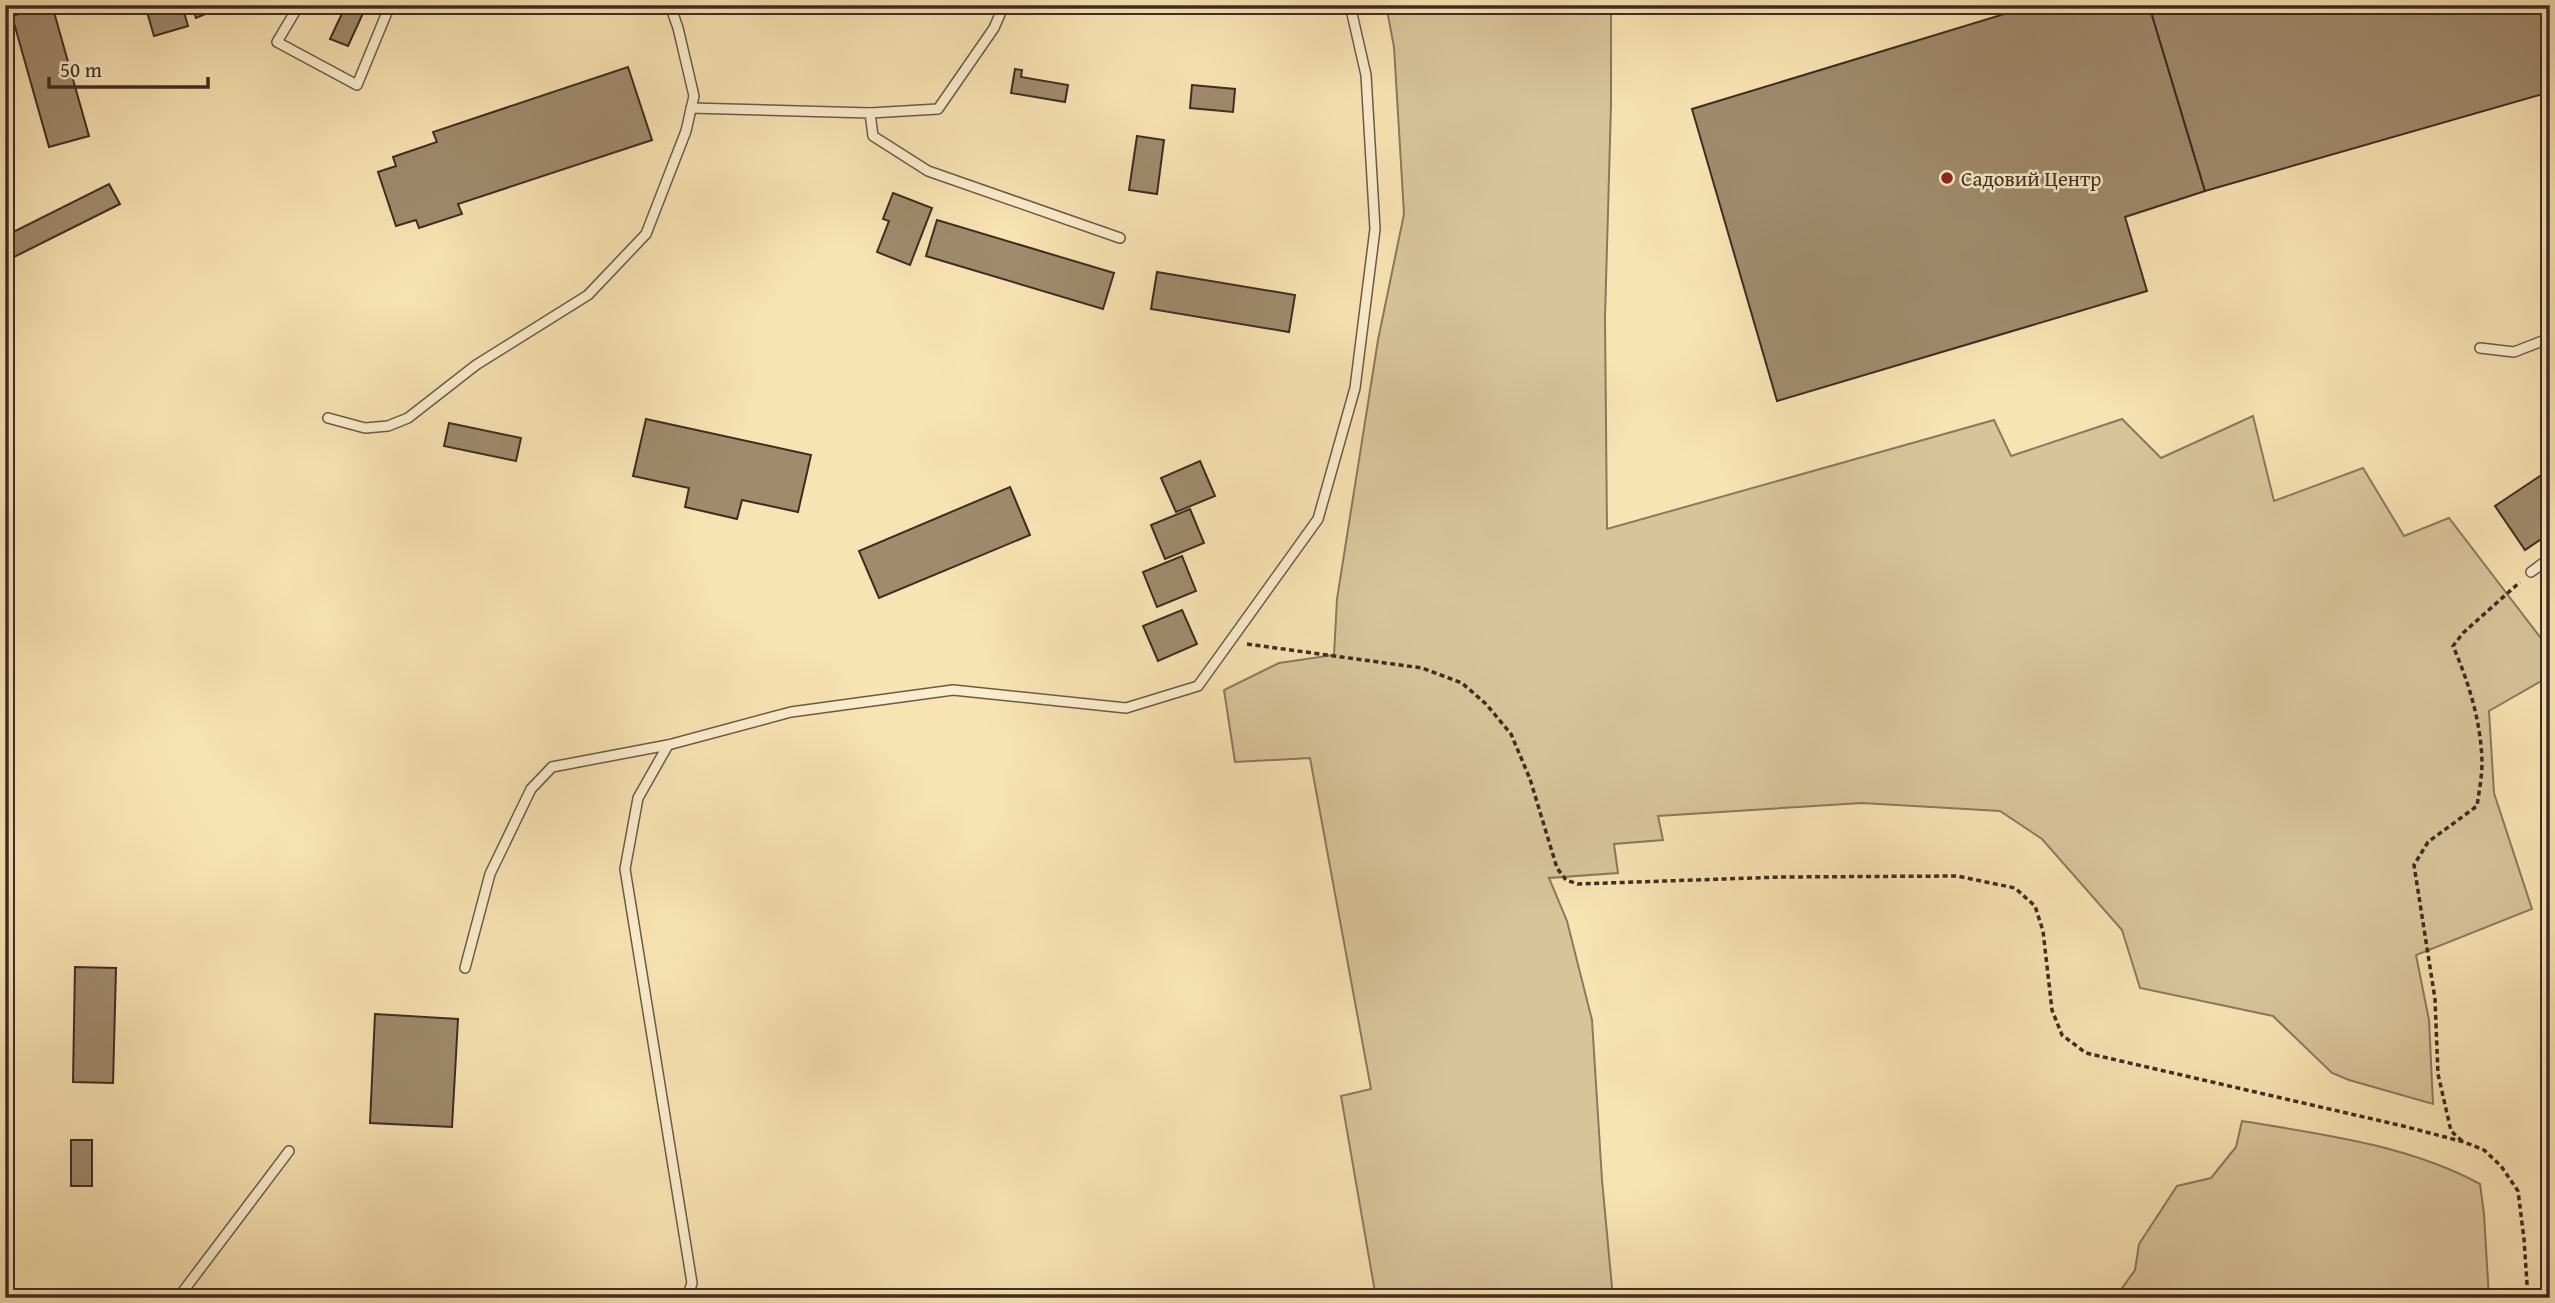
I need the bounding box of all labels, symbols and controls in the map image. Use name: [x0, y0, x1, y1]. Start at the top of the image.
scale bar: [49, 46, 208, 90]
text: 50 m: [60, 54, 102, 85]
place label: Садовий Центр: [1961, 163, 2101, 194]
marker: Садовий Центр: [1939, 170, 1955, 186]

